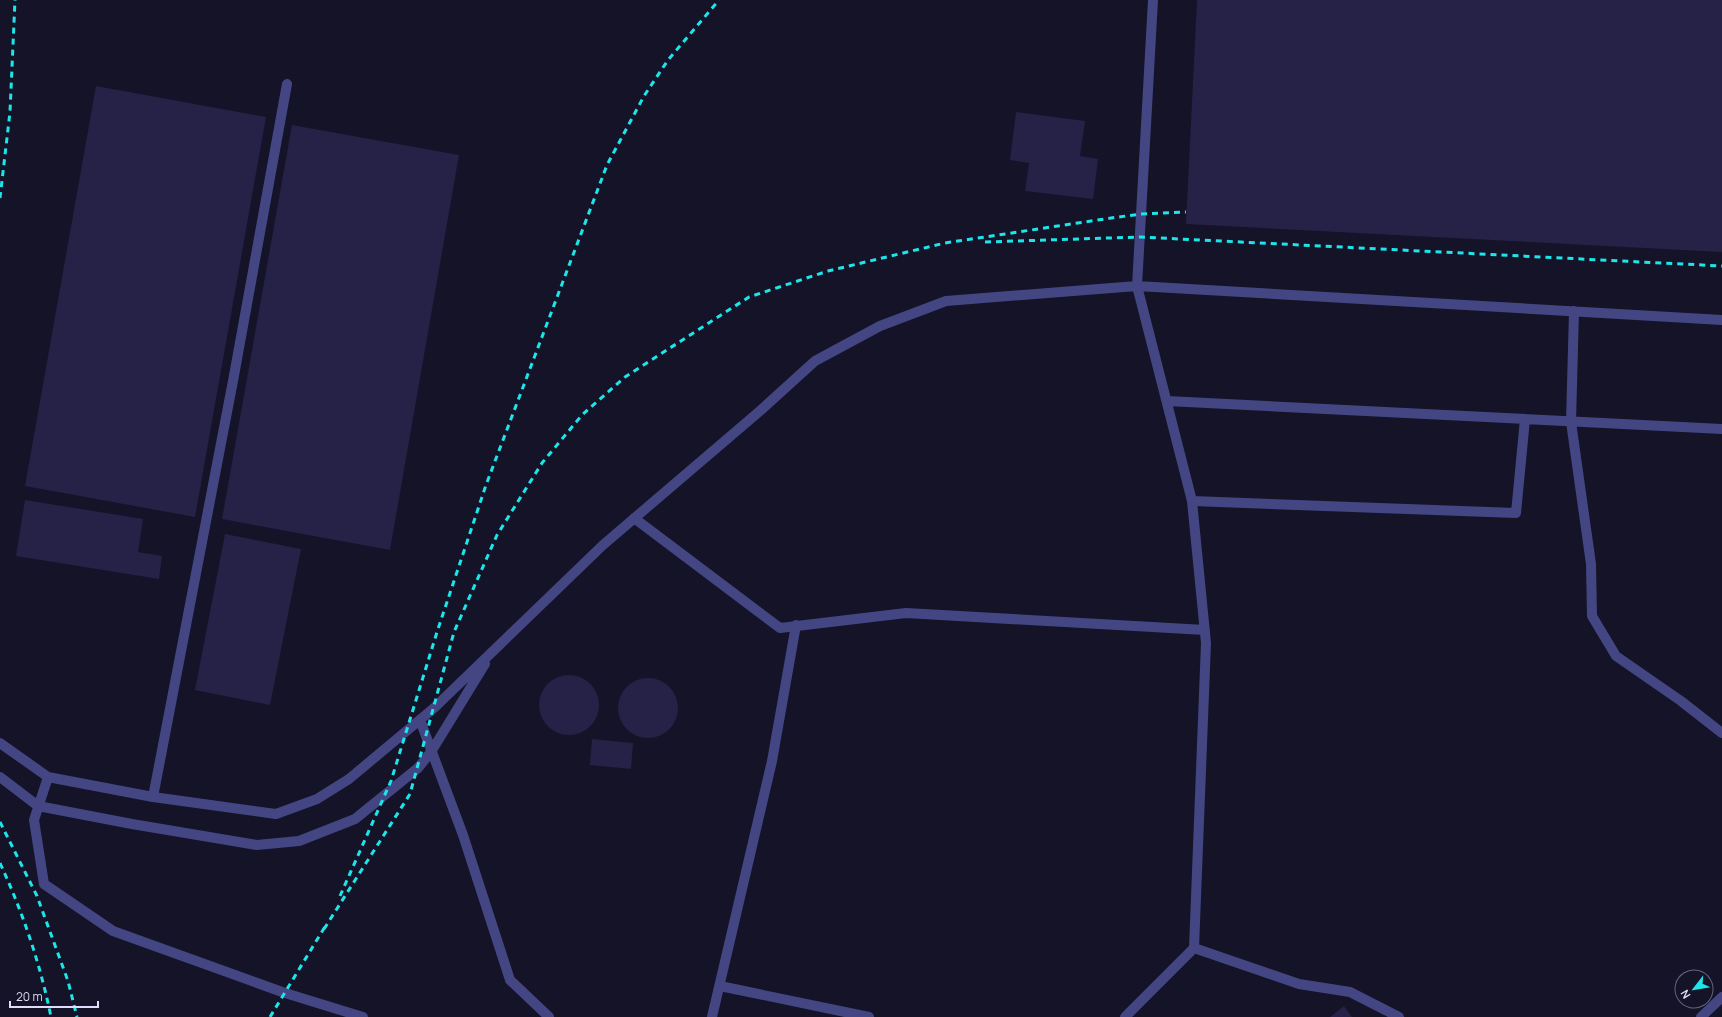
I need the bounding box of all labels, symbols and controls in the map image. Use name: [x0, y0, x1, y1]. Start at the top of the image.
north arrow: [1674, 969, 1714, 1009]
scale bar: [10, 983, 98, 1009]
text: N: [1676, 987, 1693, 1002]
text: 20 m: [16, 988, 43, 1005]

